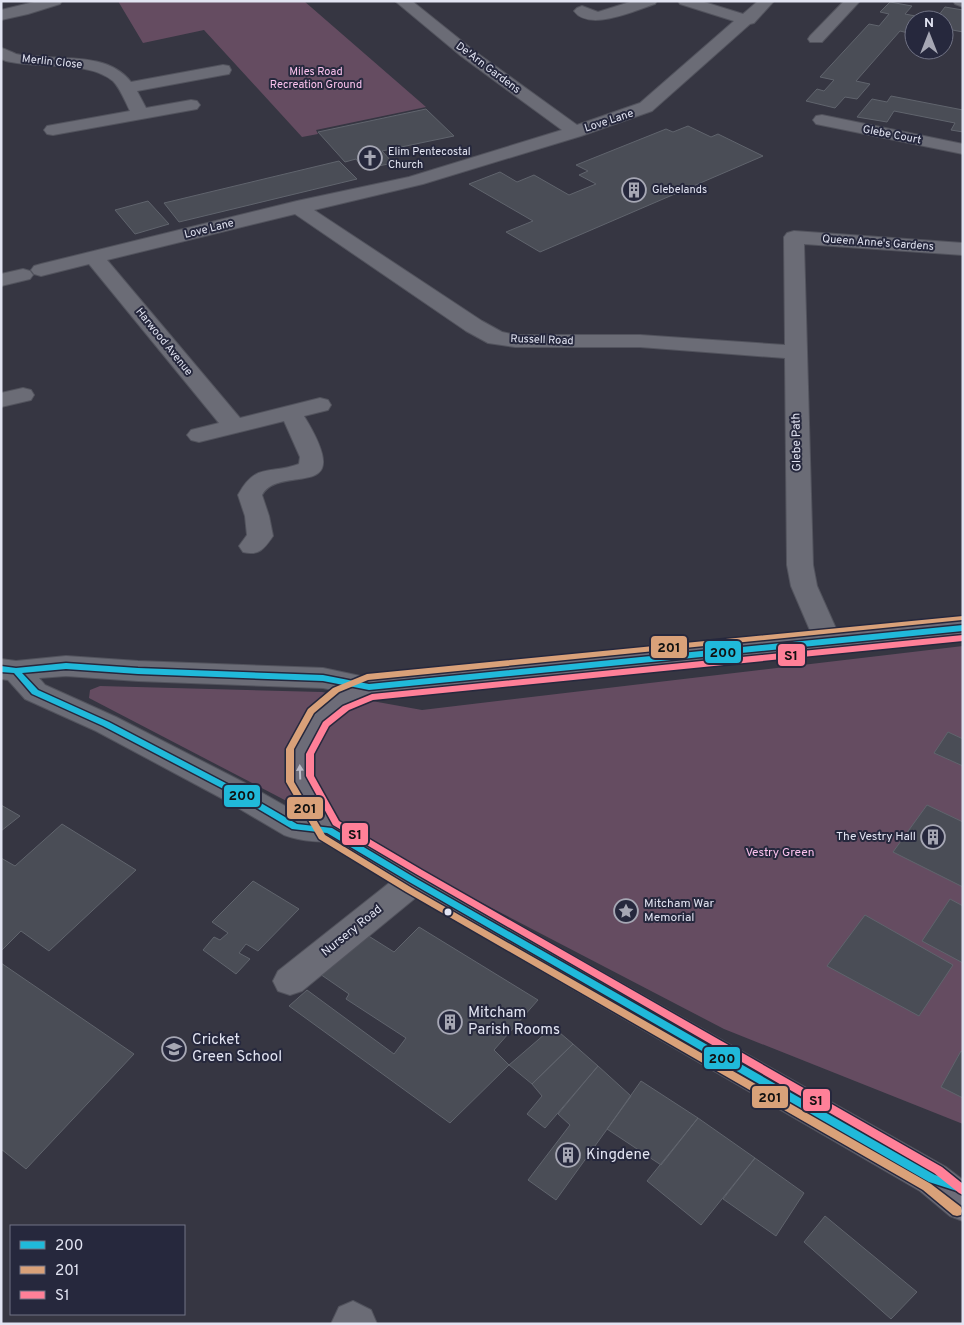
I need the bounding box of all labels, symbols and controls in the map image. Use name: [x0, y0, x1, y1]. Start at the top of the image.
north arrow: [904, 10, 954, 60]
text: N: [924, 15, 934, 32]
street label: De'Arn Gardens: [453, 39, 523, 97]
street label: Merlin Close: [21, 52, 83, 72]
park label: Miles Road Recreation Ground: [270, 65, 362, 92]
street label: Love Lane: [583, 106, 635, 135]
street label: Glebe Court: [861, 122, 923, 148]
church icon: Elim Pentecostal Church: [357, 145, 383, 171]
place label: Elim Pentecostal Church: [388, 145, 471, 172]
building icon: Glebelands: [621, 177, 647, 203]
place label: Glebelands: [652, 183, 707, 197]
street label: Love Lane: [183, 216, 235, 242]
street label: Queen Anne's Gardens: [822, 232, 934, 254]
street label: Harwood Avenue: [132, 305, 196, 379]
street label: Russell Road: [510, 332, 574, 348]
street label: Glebe Path: [788, 413, 806, 471]
line badge: 201: [650, 635, 688, 659]
text: 201: [657, 640, 681, 657]
line badge: 200: [704, 640, 742, 664]
line badge: S1: [777, 643, 806, 667]
text: 200: [709, 645, 737, 662]
text: S1: [784, 648, 798, 665]
one-way arrow: [296, 763, 304, 779]
line badge: 200: [223, 784, 261, 808]
text: 200: [228, 788, 256, 805]
line badge: 201: [286, 796, 324, 820]
text: 201: [293, 801, 317, 818]
line badge: S1: [341, 822, 369, 846]
building icon: The Vestry Hall: [920, 824, 946, 850]
text: S1: [348, 827, 362, 844]
place label: The Vestry Hall: [836, 829, 916, 845]
park label: Vestry Green: [745, 845, 815, 861]
place label: Mitcham War Memorial: [644, 896, 714, 926]
place icon: Mitcham War Memorial: [613, 898, 639, 924]
street label: Nursery Road: [318, 902, 386, 960]
unlabelled marker: [443, 907, 453, 917]
place label: Mitcham Parish Rooms: [468, 1004, 560, 1040]
building icon: Mitcham Parish Rooms: [437, 1009, 463, 1035]
place label: Cricket Green School: [192, 1031, 282, 1067]
school or university icon: Cricket Green School: [161, 1036, 187, 1062]
line badge: 200: [703, 1046, 741, 1070]
text: 200: [708, 1051, 736, 1068]
line badge: 201: [751, 1085, 789, 1109]
line badge: S1: [802, 1088, 831, 1112]
text: 201: [758, 1090, 782, 1107]
text: S1: [809, 1093, 823, 1110]
building icon: Kingdene: [555, 1142, 581, 1168]
place label: Kingdene: [586, 1146, 650, 1165]
legend: [10, 1225, 185, 1315]
text: 200: [55, 1237, 83, 1256]
text: 201: [55, 1262, 79, 1281]
text: S1: [55, 1287, 70, 1306]

